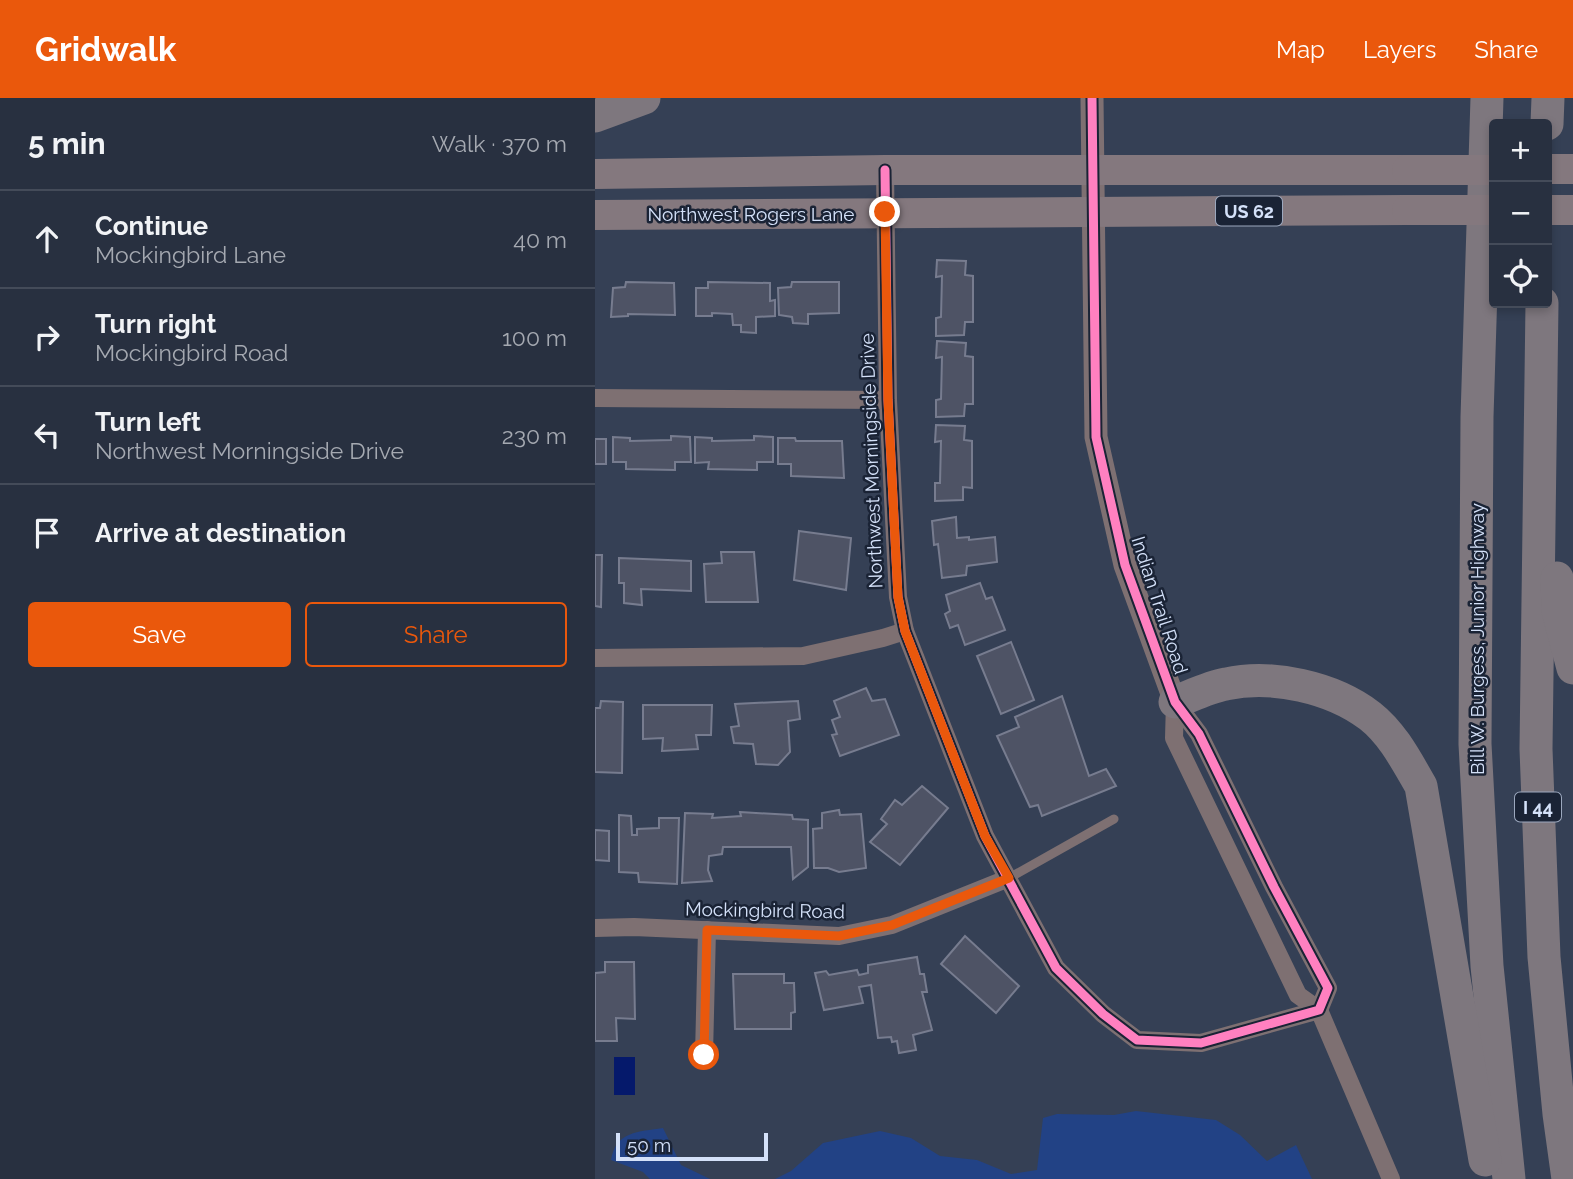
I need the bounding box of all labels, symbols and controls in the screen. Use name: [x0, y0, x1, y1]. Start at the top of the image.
text: Gridwalk: [35, 30, 176, 69]
text: Map: [1276, 35, 1325, 64]
text: Layers: [1363, 35, 1436, 64]
text: Share: [1474, 35, 1538, 64]
map controls: [1489, 119, 1552, 308]
button: +: [1489, 119, 1552, 182]
text: 5 min: [28, 126, 106, 161]
text: Walk · 370 m: [432, 130, 567, 157]
button: −: [1489, 182, 1552, 245]
route end: [869, 196, 900, 227]
road number: US 62: [1216, 196, 1282, 226]
street label: Northwest Rogers Lane: [648, 203, 855, 225]
text: Continue: [95, 211, 208, 241]
icon: ahead: [28, 220, 66, 258]
text: 40 m: [513, 226, 567, 253]
text: Mockingbird Lane: [95, 241, 286, 268]
button: locate: [1489, 245, 1552, 308]
text: Turn right: [95, 309, 216, 339]
icon: right: [28, 318, 66, 356]
text: 100 m: [502, 324, 567, 351]
street label: Northwest Morningside Drive: [856, 333, 886, 589]
text: Mockingbird Road: [95, 339, 288, 366]
text: Turn left: [95, 407, 201, 437]
icon: left: [28, 416, 66, 454]
text: 230 m: [502, 422, 567, 449]
text: Northwest Morningside Drive: [95, 437, 404, 464]
street label: Bill W. Burgess, Junior Highway: [1466, 503, 1488, 775]
icon: arrive: [28, 514, 66, 552]
text: Arrive at destination: [95, 518, 346, 548]
street label: Indian Trail Road: [1127, 533, 1193, 677]
button: Save: [28, 602, 291, 667]
button: Share: [305, 602, 567, 667]
road number: I 44: [1515, 792, 1561, 822]
street label: Mockingbird Road: [685, 898, 845, 922]
route start: [688, 1039, 719, 1070]
scale bar: [616, 1130, 768, 1162]
text: 50 m: [627, 1134, 671, 1156]

